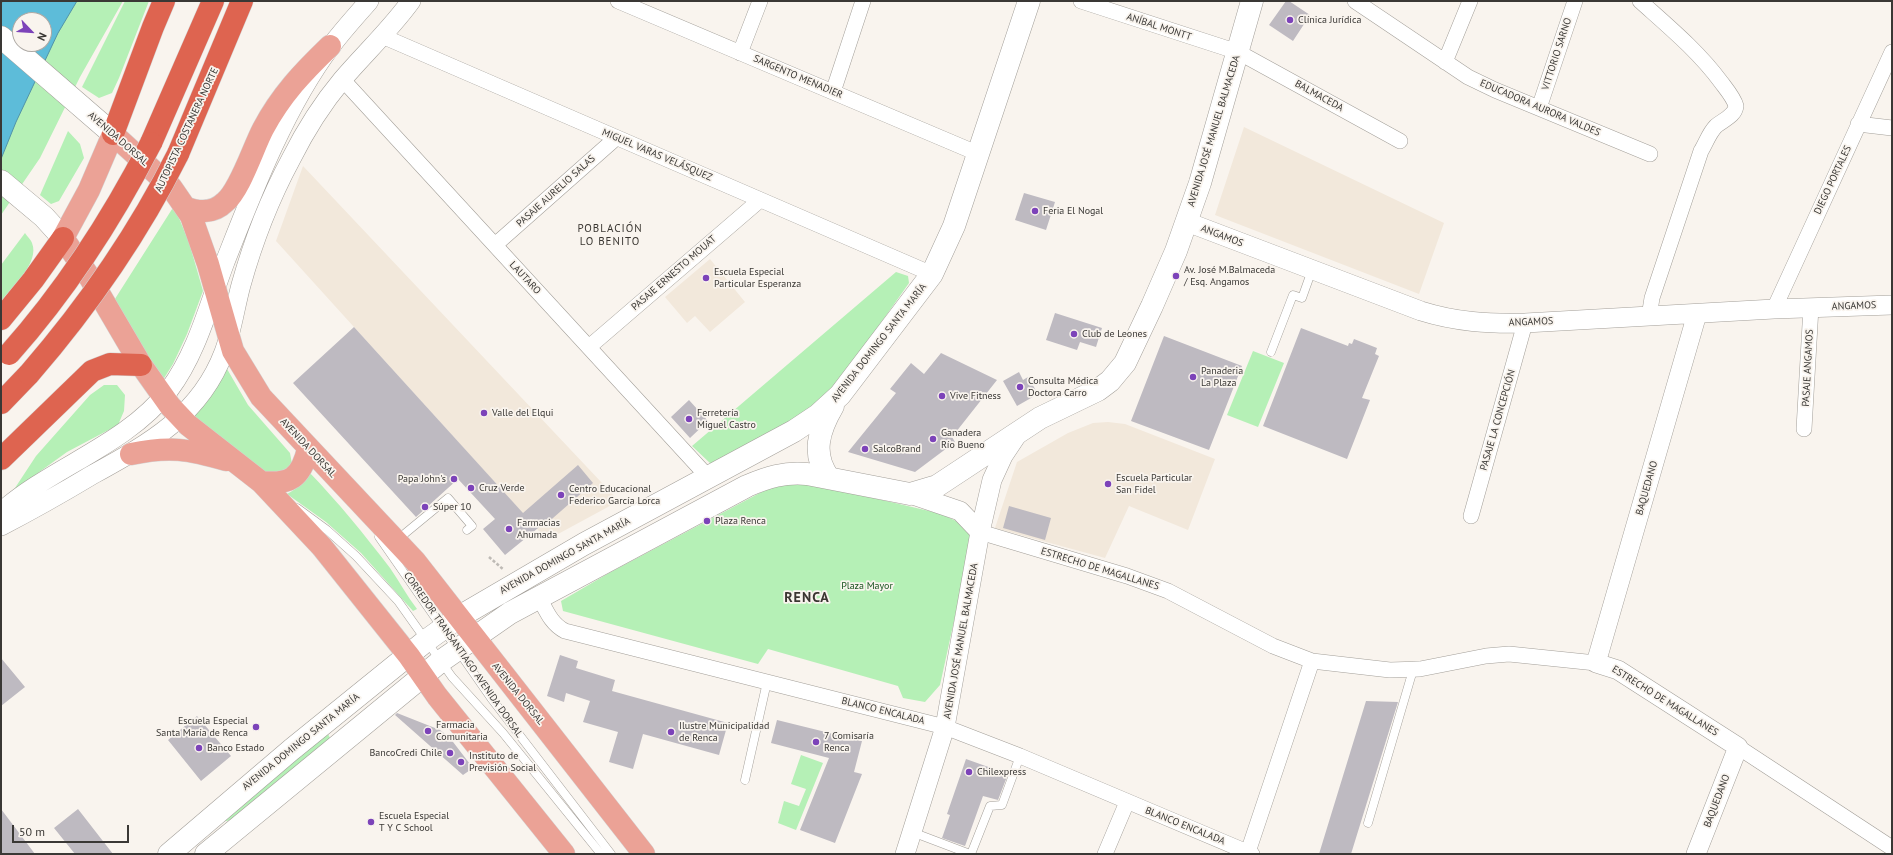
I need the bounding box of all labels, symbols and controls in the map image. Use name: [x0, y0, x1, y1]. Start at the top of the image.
street label: ANÍBAL MONTT: [1125, 11, 1193, 43]
north arrow: [12, 12, 52, 52]
place label: Clínica Jurídica: [1298, 14, 1362, 26]
marker: Clínica Jurídica: [1285, 15, 1295, 25]
street label: VITTORIO SARNO: [1540, 16, 1574, 92]
text: N: [34, 30, 50, 43]
street label: SARGENTO MENADIER: [751, 53, 845, 101]
street label: AVENIDA JOSÉ MANUEL BALMACEDA: [1185, 54, 1243, 208]
street label: AUTOPISTA COSTANERA NORTE: [153, 66, 221, 194]
street label: EDUCADORA AURORA VALDES: [1478, 77, 1602, 139]
street label: BALMACEDA: [1293, 78, 1345, 114]
street label: AVENIDA DORSAL: [85, 109, 151, 169]
street label: MIGUEL VARAS VELÁSQUEZ: [600, 126, 714, 184]
street label: DIEGO PORTALES: [1812, 144, 1854, 216]
street label: PASAJE AURELIO SALAS: [514, 153, 598, 229]
place label: Feria El Nogal: [1043, 205, 1103, 217]
marker: Feria El Nogal: [1030, 206, 1040, 216]
district label: POBLACIÓN LO BENITO: [577, 222, 643, 248]
street label: ANGAMOS: [1199, 222, 1245, 250]
street label: PASAJE ERNESTO MOUAT: [629, 233, 719, 313]
street label: LAUTARO: [507, 259, 543, 297]
place label: Av. José M.Balmaceda / Esq. Angamos: [1184, 264, 1275, 288]
place label: Escuela Especial Particular Esperanza: [714, 266, 801, 290]
marker: Av. José M.Balmaceda / Esq. Angamos: [1171, 271, 1181, 281]
marker: Escuela Especial Particular Esperanza: [701, 273, 711, 283]
street label: AVENIDA DOMINGO SANTA MARÍA: [829, 281, 929, 405]
street label: ANGAMOS: [1831, 299, 1877, 313]
street label: ANGAMOS: [1508, 315, 1554, 329]
place label: Club de Leones: [1082, 328, 1147, 340]
marker: Club de Leones: [1069, 329, 1079, 339]
street label: PASAJE ANGAMOS: [1800, 329, 1816, 407]
place label: Panaderia La Plaza: [1201, 365, 1243, 388]
street label: PASAJE LA CONCEPCIÓN: [1478, 368, 1518, 472]
marker: Panaderia La Plaza: [1188, 372, 1198, 382]
place label: Consulta Médica Doctora Carro: [1028, 375, 1098, 398]
marker: Consulta Médica Doctora Carro: [1015, 382, 1025, 392]
place label: Vive Fitness: [950, 390, 1001, 402]
marker: Vive Fitness: [937, 391, 947, 401]
place label: Valle del Elqui: [492, 407, 553, 419]
place label: Ferretería Miguel Castro: [697, 407, 756, 430]
marker: Valle del Elqui: [479, 408, 489, 418]
marker: Ferretería Miguel Castro: [684, 414, 694, 424]
street label: AVENIDA DORSAL: [278, 416, 338, 480]
place label: Ganadera Río Bueno: [941, 427, 985, 450]
marker: Ganadera Río Bueno: [928, 434, 938, 444]
place label: SalcoBrand: [873, 443, 921, 455]
marker: SalcoBrand: [860, 444, 870, 454]
street label: BAQUEDANO: [1634, 459, 1660, 517]
place label: Escuela Particular San Fidel: [1116, 472, 1192, 496]
place label: Papa John's: [398, 473, 446, 485]
marker: Papa John's: [449, 474, 459, 484]
marker: Escuela Particular San Fidel: [1103, 479, 1113, 489]
place label: Cruz Verde: [479, 482, 525, 494]
marker: Cruz Verde: [466, 483, 476, 493]
place label: Centro Educacional Federico García Lorca: [569, 483, 660, 506]
marker: Centro Educacional Federico García Lorca: [556, 490, 566, 500]
place label: Súper 10: [433, 501, 471, 513]
marker: Súper 10: [420, 502, 430, 512]
street label: AVENIDA DOMINGO SANTA MARÍA: [498, 515, 632, 597]
place label: Plaza Renca: [715, 515, 766, 527]
marker: Plaza Renca: [702, 516, 712, 526]
place label: Farmacias Ahumada: [517, 517, 560, 540]
marker: Farmacias Ahumada: [504, 524, 514, 534]
street label: ESTRECHO DE MAGALLANES: [1039, 545, 1161, 593]
street label: AVENIDA JOSÉ MANUEL BALMACEDA: [941, 562, 981, 720]
street label: CORREDOR TRANSANTIAGO AVENIDA DORSAL: [401, 570, 525, 740]
park label: Plaza Mayor: [841, 580, 893, 592]
district label: RENCA: [784, 590, 830, 606]
street label: AVENIDA DORSAL: [489, 660, 547, 728]
street label: ESTRECHO DE MAGALLANES: [1610, 663, 1720, 739]
street label: AVENIDA DOMINGO SANTA MARÍA: [240, 691, 362, 793]
street label: BLANCO ENCALADA: [840, 695, 926, 727]
place label: Escuela Especial Santa María de Renca: [156, 715, 248, 738]
place label: Farmacia Comunitaria: [436, 719, 488, 742]
place label: Ilustre Municipalidad de Renca: [679, 720, 769, 744]
marker: Escuela Especial Santa María de Renca: [251, 722, 261, 732]
marker: Farmacia Comunitaria: [423, 726, 433, 736]
marker: Ilustre Municipalidad de Renca: [666, 727, 676, 737]
place label: 7 Comisaría Renca: [824, 730, 874, 754]
marker: 7 Comisaría Renca: [811, 737, 821, 747]
place label: Banco Estado: [207, 742, 264, 754]
marker: Banco Estado: [194, 743, 204, 753]
place label: BancoCredi Chile: [369, 747, 442, 759]
marker: BancoCredi Chile: [445, 748, 455, 758]
place label: Instituto de Previsión Social: [469, 750, 536, 774]
marker: Instituto de Previsión Social: [456, 757, 466, 767]
place label: Chilexpress: [977, 766, 1026, 778]
marker: Chilexpress: [964, 767, 974, 777]
street label: BAQUEDANO: [1701, 773, 1733, 829]
street label: BLANCO ENCALADA: [1143, 804, 1227, 848]
place label: Escuela Especial T Y C School: [379, 810, 449, 834]
scale bar: [14, 817, 131, 843]
marker: Escuela Especial T Y C School: [366, 817, 376, 827]
text: 50 m: [19, 824, 45, 839]

